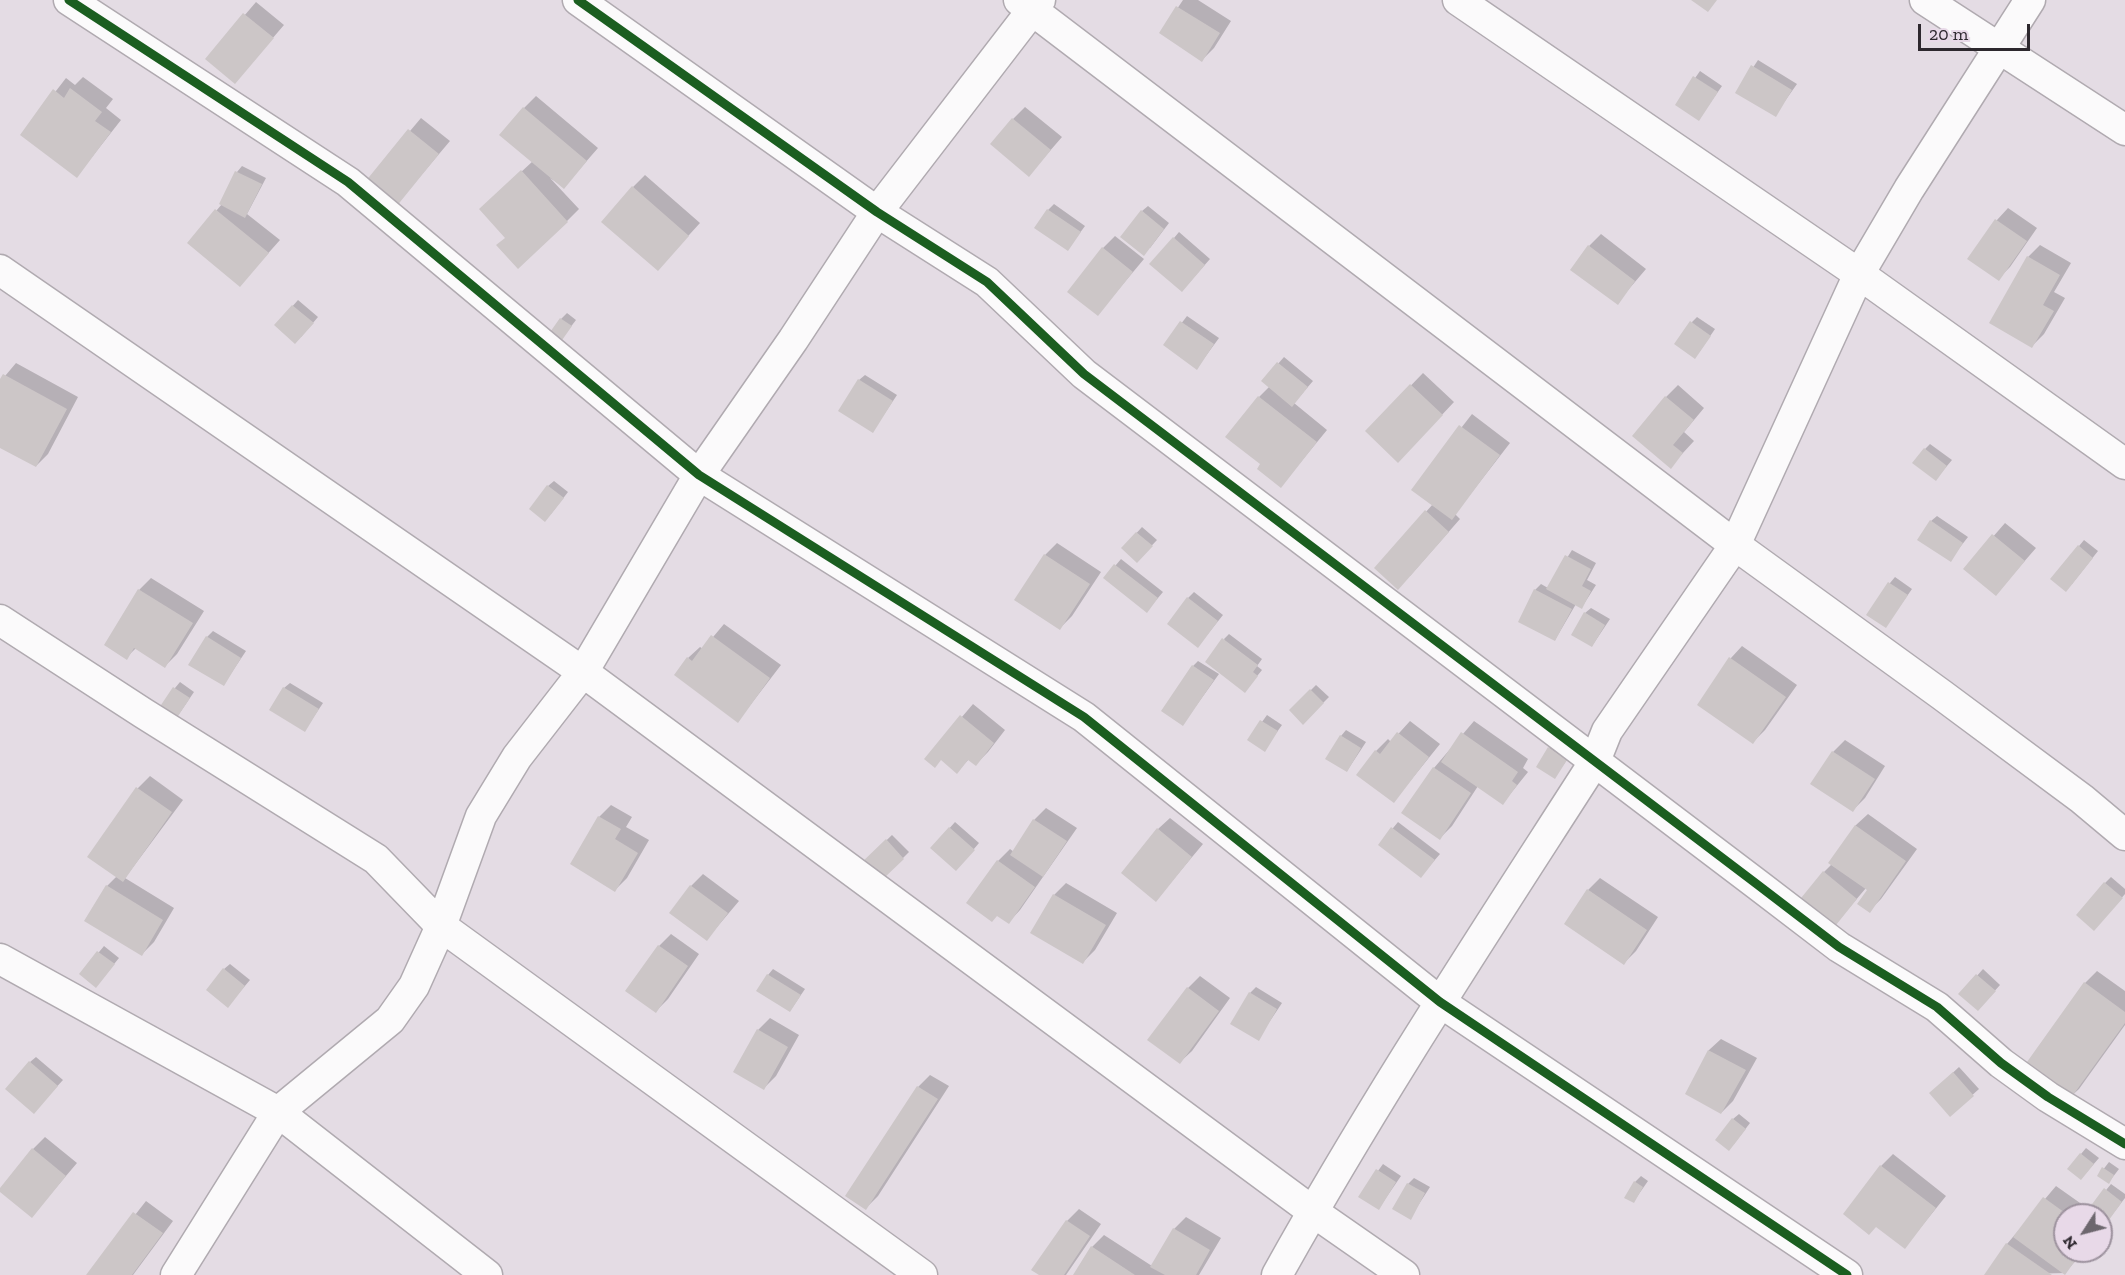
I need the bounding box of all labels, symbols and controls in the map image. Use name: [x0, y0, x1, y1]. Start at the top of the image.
scale bar: [1921, 12, 2034, 50]
text: 20 m: [1929, 23, 1968, 45]
north arrow: [2053, 1203, 2113, 1263]
text: N: [2058, 1232, 2081, 1253]

